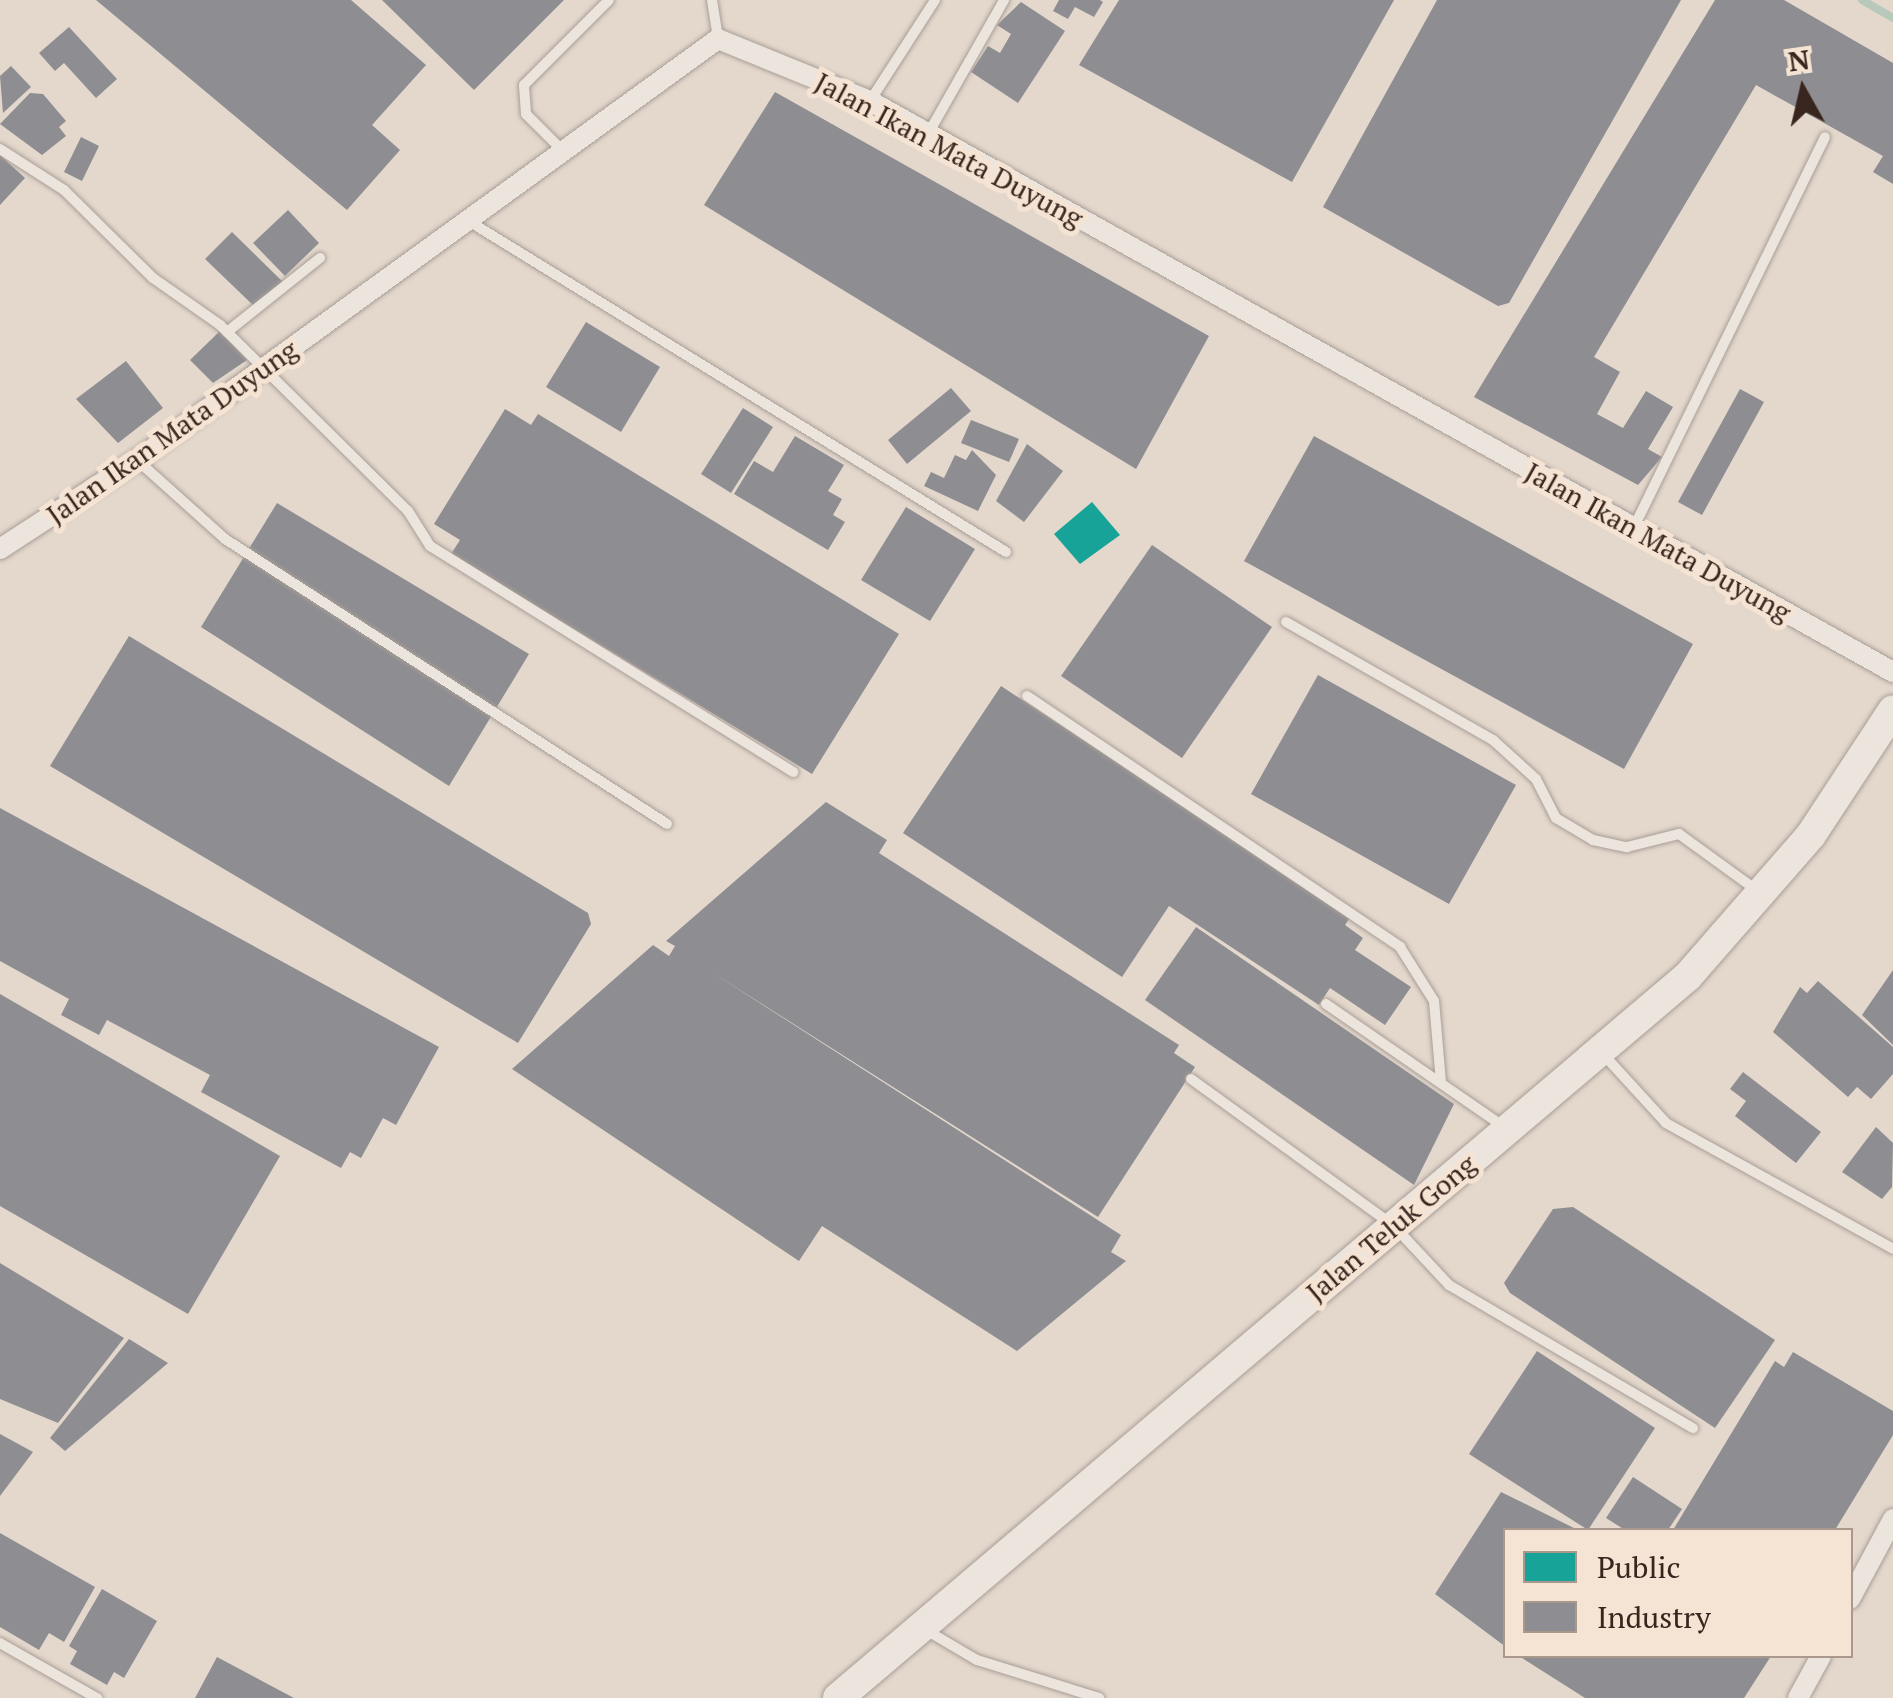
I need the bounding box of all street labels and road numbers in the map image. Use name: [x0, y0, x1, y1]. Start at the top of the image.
street label: Jalan Ikan Mata Duyung: [809, 65, 1089, 235]
street label: Jalan Ikan Mata Duyung: [40, 333, 304, 531]
street label: Jalan Ikan Mata Duyung: [1519, 455, 1797, 629]
street label: Jalan Teluk Gong: [1299, 1147, 1483, 1309]

